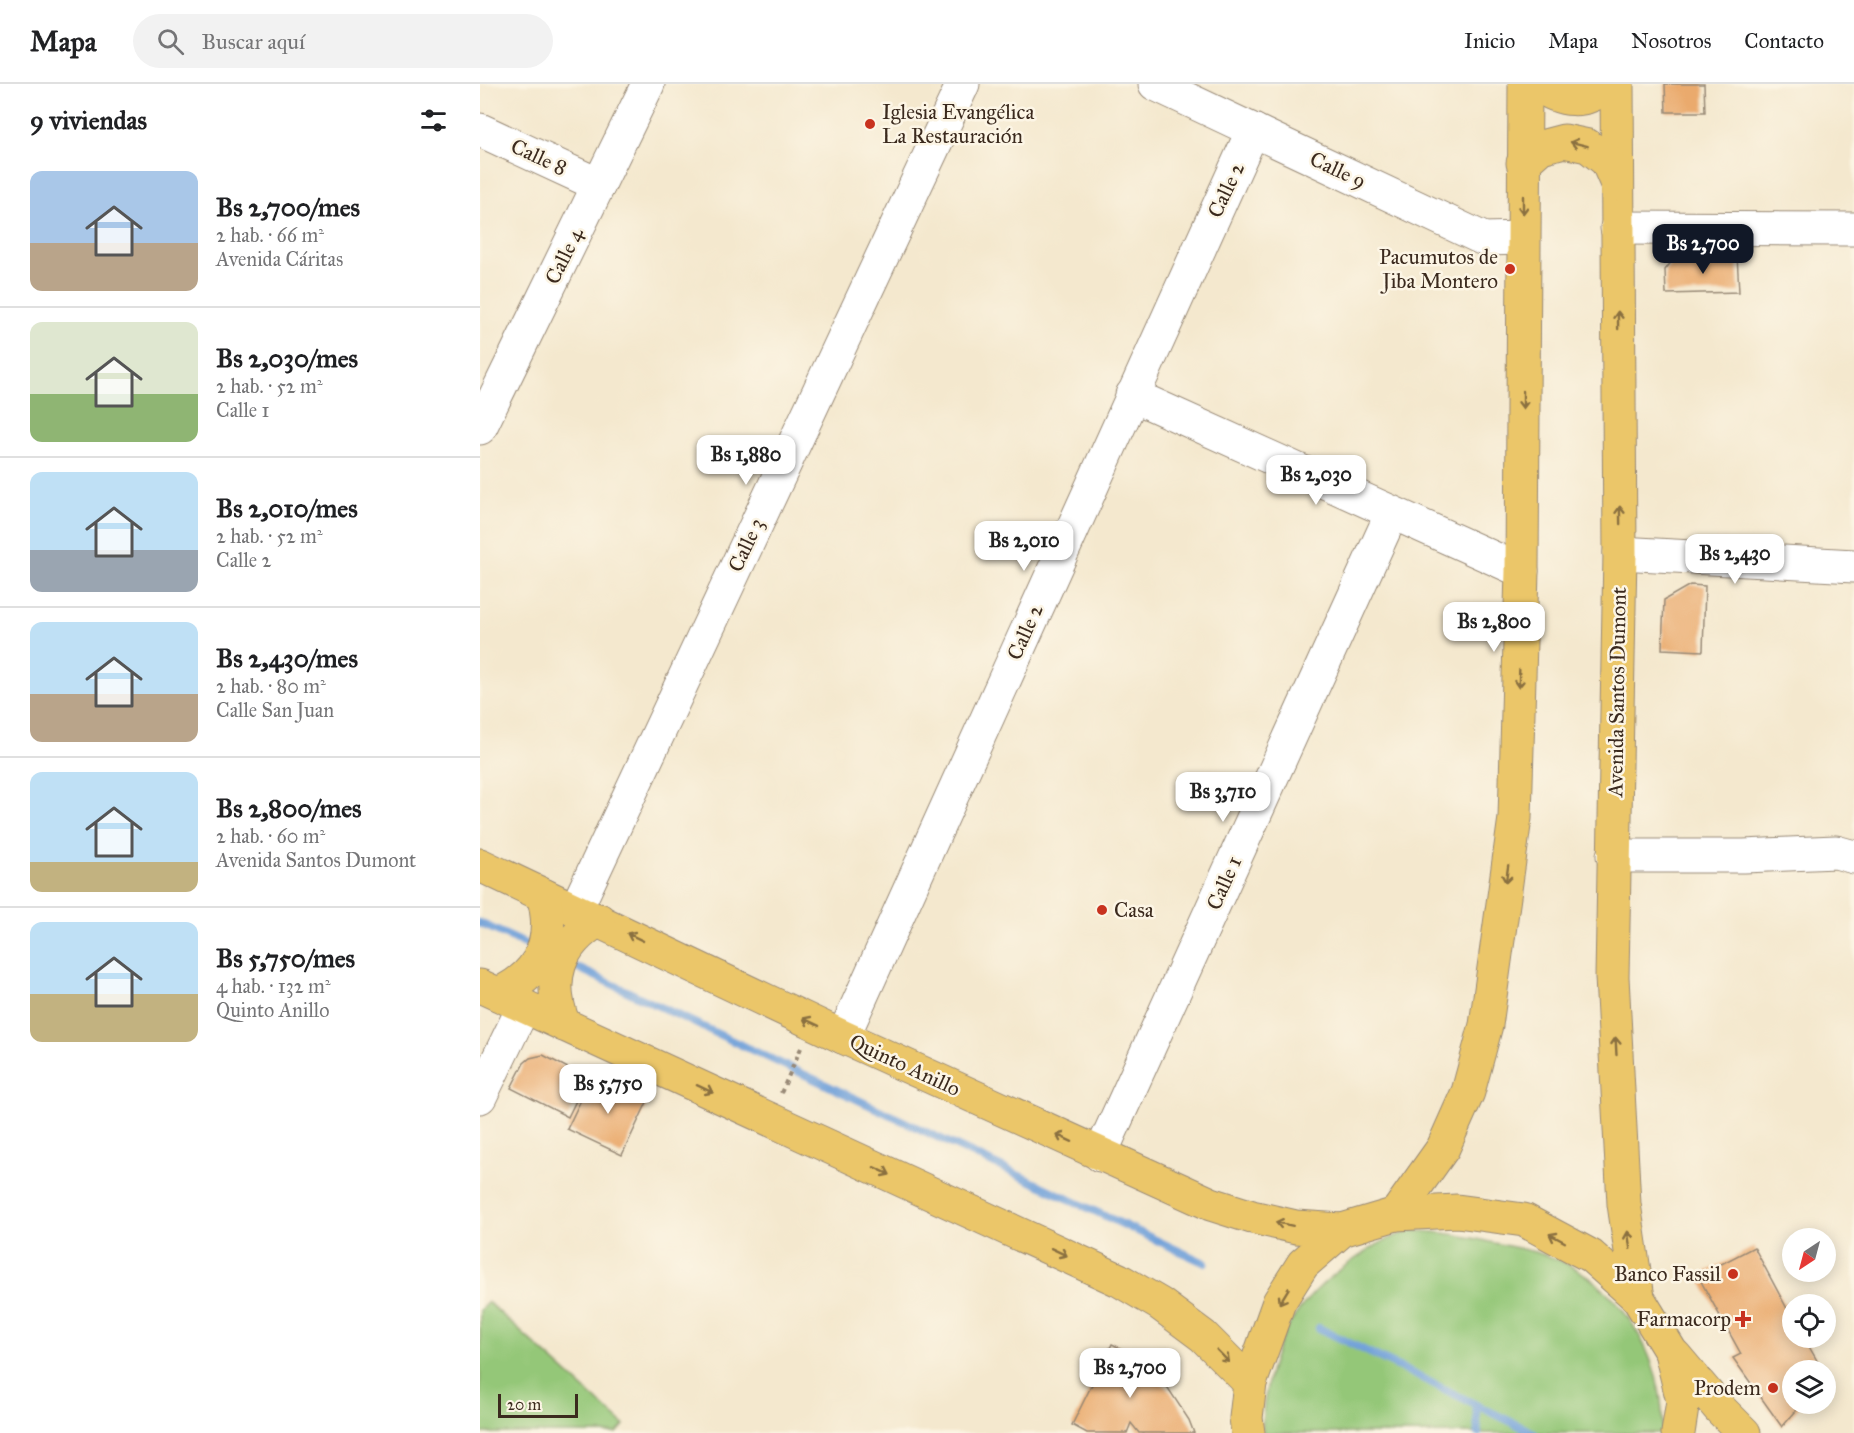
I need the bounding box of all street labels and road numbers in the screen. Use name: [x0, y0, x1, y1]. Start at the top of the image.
street label: Calle 8: [507, 133, 571, 181]
street label: Calle 9: [1306, 146, 1370, 194]
street label: Calle 2: [1202, 158, 1250, 222]
street label: Calle 4: [539, 222, 589, 288]
street label: Calle 3: [722, 514, 770, 576]
street label: Avenida Santos Dumont: [1602, 586, 1632, 798]
street label: Calle 2: [1001, 600, 1049, 664]
street label: Calle 1: [1201, 852, 1247, 914]
street label: Quinto Anillo: [846, 1028, 965, 1102]

